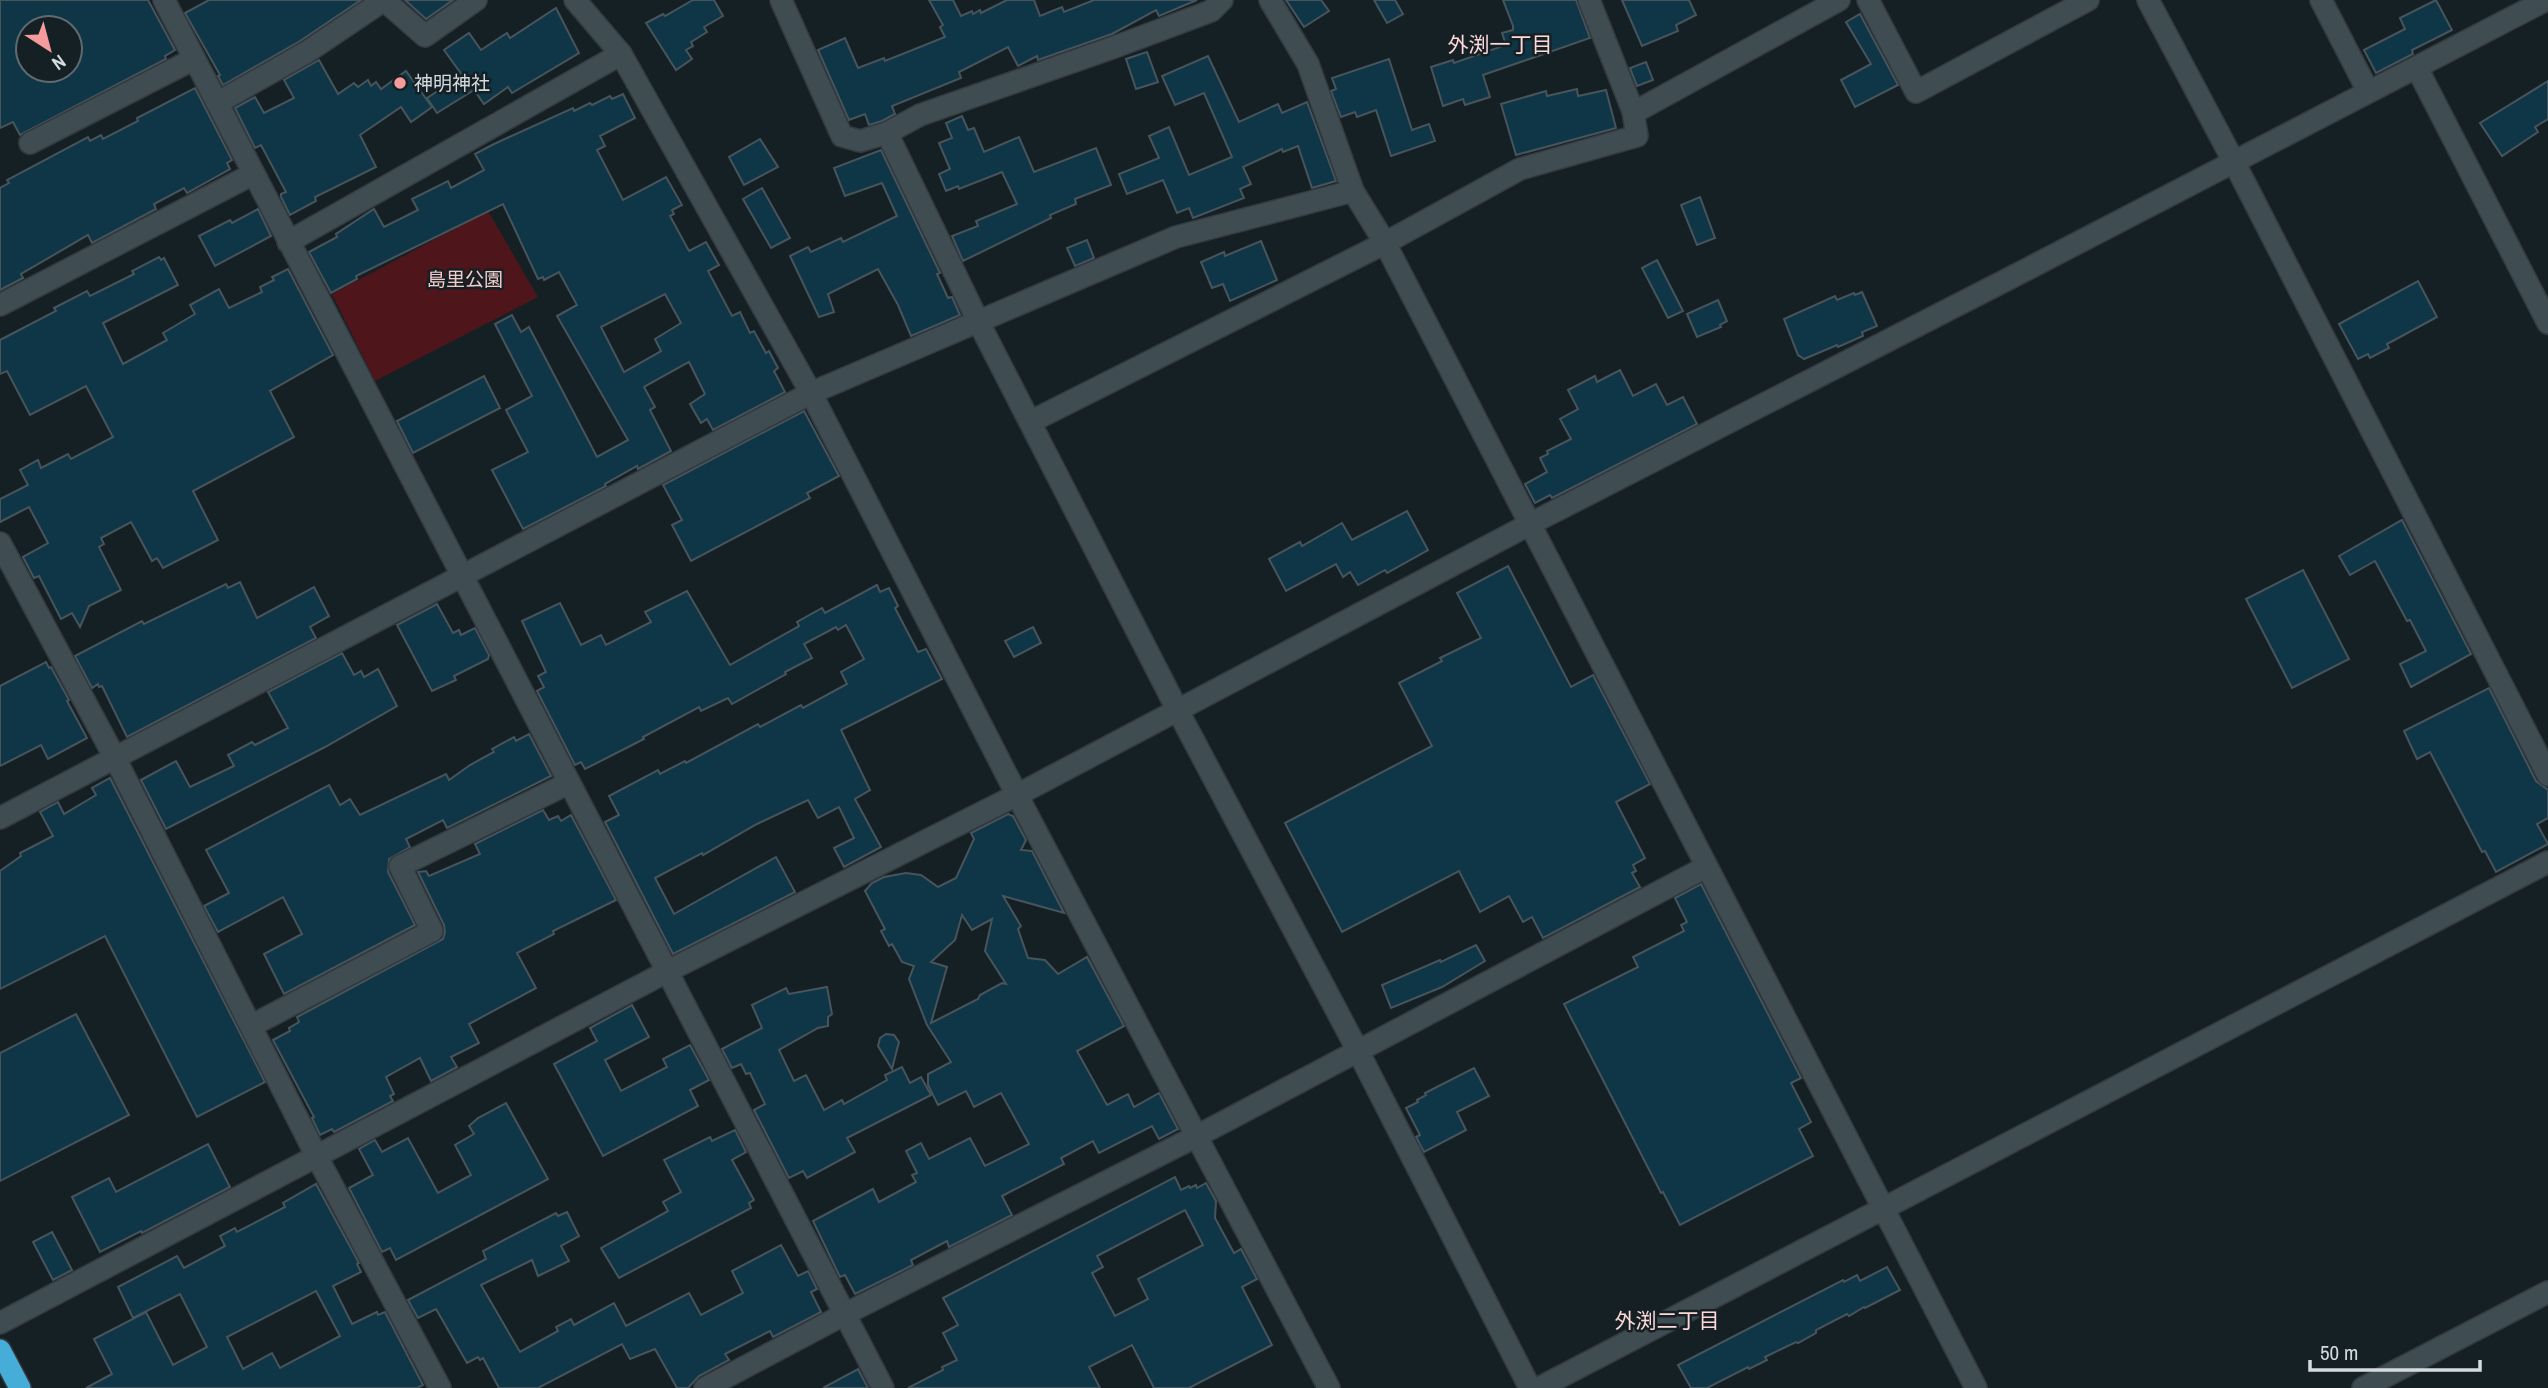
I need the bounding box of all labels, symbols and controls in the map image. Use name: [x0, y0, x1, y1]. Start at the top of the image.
north arrow: [14, 14, 84, 84]
district label: 外渕一丁目: [1448, 30, 1553, 59]
text: N: [47, 49, 71, 77]
place label: 神明神社: [414, 70, 490, 96]
marker: 神明神社: [392, 75, 408, 91]
park label: 島里公園: [427, 266, 503, 292]
district label: 外渕二丁目: [1615, 1306, 1720, 1335]
scale bar: [2310, 1328, 2480, 1372]
text: 50 m: [2320, 1338, 2358, 1367]

